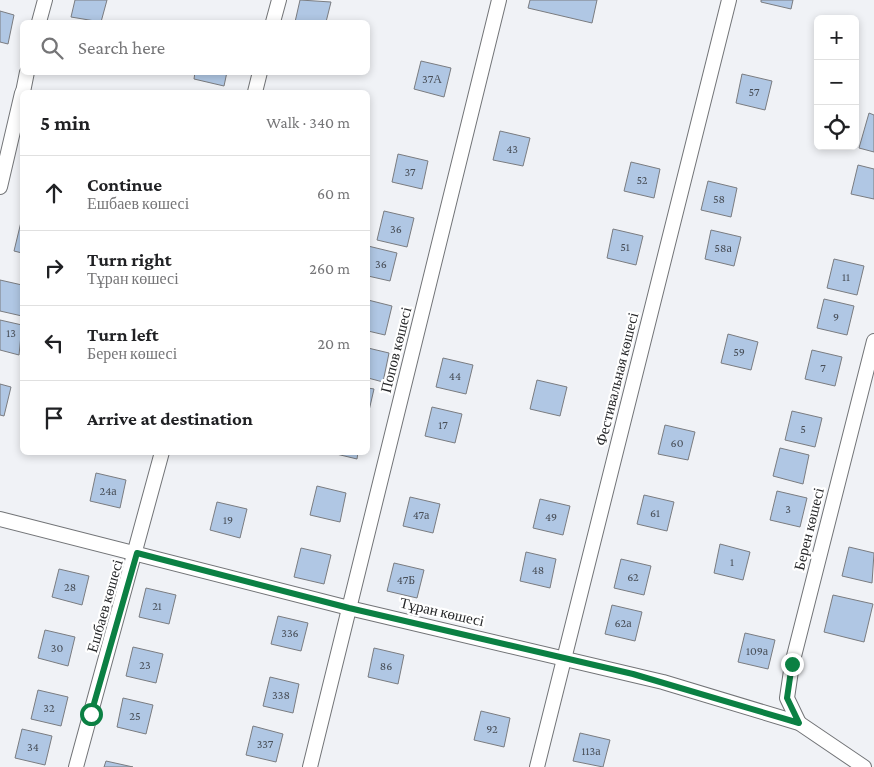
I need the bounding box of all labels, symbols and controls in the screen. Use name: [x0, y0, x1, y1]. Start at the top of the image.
map controls: [814, 15, 859, 150]
button: +: [814, 15, 859, 60]
search box: [20, 20, 370, 75]
icon: search: [38, 34, 66, 62]
text: Search here: [78, 37, 165, 58]
button: −: [814, 60, 859, 105]
house number: 37А: [422, 72, 442, 86]
house number: 57: [749, 85, 760, 99]
button: locate: [814, 105, 859, 150]
text: 5 min: [40, 111, 90, 135]
text: Walk · 340 m: [266, 114, 350, 131]
house number: 43: [506, 142, 518, 156]
house number: 37: [404, 165, 416, 179]
house number: 52: [636, 173, 648, 187]
text: Continue: [87, 174, 162, 195]
icon: ahead: [40, 179, 68, 207]
text: 60 m: [317, 185, 350, 202]
house number: 58: [713, 192, 725, 206]
text: Ешбаев көшесі: [87, 195, 189, 212]
house number: 36: [390, 222, 402, 236]
house number: 51: [620, 240, 630, 254]
house number: 58а: [714, 241, 732, 255]
text: Turn right: [87, 249, 172, 270]
icon: right: [40, 254, 68, 282]
house number: 36: [375, 257, 387, 271]
text: 260 m: [309, 260, 350, 277]
text: Тұран көшесі: [87, 270, 179, 287]
house number: 11: [842, 270, 850, 284]
street label: Попов көшесі: [378, 305, 414, 395]
house number: 9: [833, 310, 839, 324]
street label: Фестивальная көшесі: [593, 311, 641, 447]
text: Turn left: [87, 324, 159, 345]
house number: 13: [6, 326, 16, 340]
icon: left: [40, 329, 68, 357]
text: 20 m: [317, 335, 350, 352]
text: Берен көшесі: [87, 345, 177, 362]
house number: 59: [733, 345, 745, 359]
house number: 7: [820, 361, 826, 375]
house number: 44: [449, 369, 461, 383]
icon: arrive: [40, 404, 68, 432]
text: Arrive at destination: [87, 408, 253, 429]
house number: 17: [438, 418, 448, 432]
house number: 5: [800, 422, 806, 436]
house number: 60: [671, 436, 684, 450]
house number: 24а: [99, 484, 117, 498]
street label: Берен көшесі: [791, 486, 827, 572]
house number: 3: [785, 502, 791, 516]
house number: 61: [650, 506, 660, 520]
house number: 47а: [413, 508, 430, 522]
house number: 49: [545, 510, 557, 524]
house number: 19: [223, 513, 233, 527]
house number: 1: [730, 555, 734, 569]
street label: Ешбаев көшесі: [84, 558, 126, 654]
house number: 48: [532, 563, 544, 577]
house number: 62: [627, 570, 639, 584]
house number: 47Б: [397, 573, 415, 587]
house number: 28: [64, 580, 76, 594]
street label: Тұран көшесі: [398, 595, 486, 629]
house number: 21: [152, 599, 162, 613]
house number: 62а: [615, 616, 632, 630]
house number: 336: [281, 626, 299, 640]
house number: 30: [51, 641, 63, 655]
house number: 109а: [746, 644, 769, 658]
route end: [781, 653, 804, 676]
house number: 23: [139, 658, 151, 672]
house number: 86: [380, 659, 392, 673]
house number: 338: [272, 688, 290, 702]
house number: 32: [43, 701, 55, 715]
route start: [80, 703, 103, 726]
house number: 25: [129, 709, 141, 723]
house number: 92: [486, 722, 498, 736]
house number: 337: [257, 737, 274, 751]
house number: 34: [27, 740, 39, 754]
house number: 113а: [582, 744, 601, 758]

